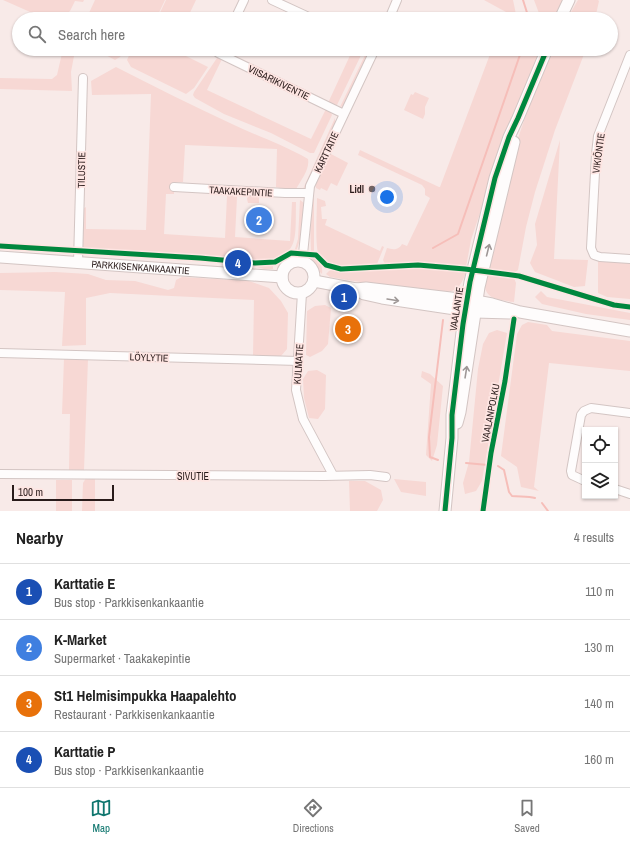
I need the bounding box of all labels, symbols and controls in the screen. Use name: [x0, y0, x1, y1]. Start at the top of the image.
search box: [12, 12, 618, 56]
icon: search: [26, 23, 48, 45]
text: Search here: [58, 24, 125, 45]
street label: VIISARIKIVENTIE: [246, 62, 312, 103]
street label: KARTTATIE: [311, 130, 342, 175]
street label: VIKIÖNTIE: [589, 132, 608, 174]
street label: TILUSTIE: [75, 152, 88, 188]
street label: TAAKAKEPINTIE: [209, 183, 273, 200]
place label: Lidl: [349, 183, 364, 196]
marker: Lidl: [367, 184, 377, 194]
your location: [377, 187, 397, 207]
pin: 2: [246, 205, 272, 235]
one-way arrow: [484, 243, 492, 256]
pin: 4: [225, 248, 251, 278]
street label: PARKKISENKANKAANTIE: [91, 258, 190, 277]
pin: 1: [331, 282, 357, 312]
street label: VAALANTIE: [447, 286, 466, 332]
one-way arrow: [386, 296, 399, 304]
pin: 3: [335, 314, 361, 344]
street label: KULMATIE: [291, 343, 306, 385]
street label: LÖYLYTIE: [129, 350, 169, 365]
one-way arrow: [462, 366, 470, 379]
street label: VAALANPOLKU: [478, 383, 503, 444]
map controls: [582, 427, 618, 499]
button: locate: [582, 427, 618, 463]
button: layers: [582, 463, 618, 499]
street label: SIVUTIE: [177, 470, 209, 483]
scale bar: [12, 483, 114, 502]
text: 100 m: [18, 485, 43, 499]
text: Nearby: [16, 526, 63, 549]
text: 4 results: [574, 529, 614, 546]
text: Karttatie E: [54, 573, 116, 594]
text: 1: [26, 583, 32, 600]
text: 110 m: [585, 583, 614, 600]
text: Bus stop · Parkkisenkankaantie: [54, 594, 204, 611]
text: K-Market: [54, 629, 107, 650]
text: 2: [26, 639, 32, 656]
text: 130 m: [584, 639, 614, 656]
text: Supermarket · Taakakepintie: [54, 650, 190, 667]
text: St1 Helmisimpukka Haapalehto: [54, 685, 237, 706]
text: 3: [26, 695, 32, 712]
text: 140 m: [584, 695, 614, 712]
text: Restaurant · Parkkisenkankaantie: [54, 706, 215, 723]
text: Karttatie P: [54, 741, 116, 762]
text: 4: [26, 751, 32, 768]
text: 160 m: [584, 751, 614, 768]
text: Bus stop · Parkkisenkankaantie: [54, 762, 204, 779]
tab: Map: [90, 797, 112, 835]
tab: Directions: [293, 797, 334, 835]
tab: Saved: [514, 797, 540, 835]

